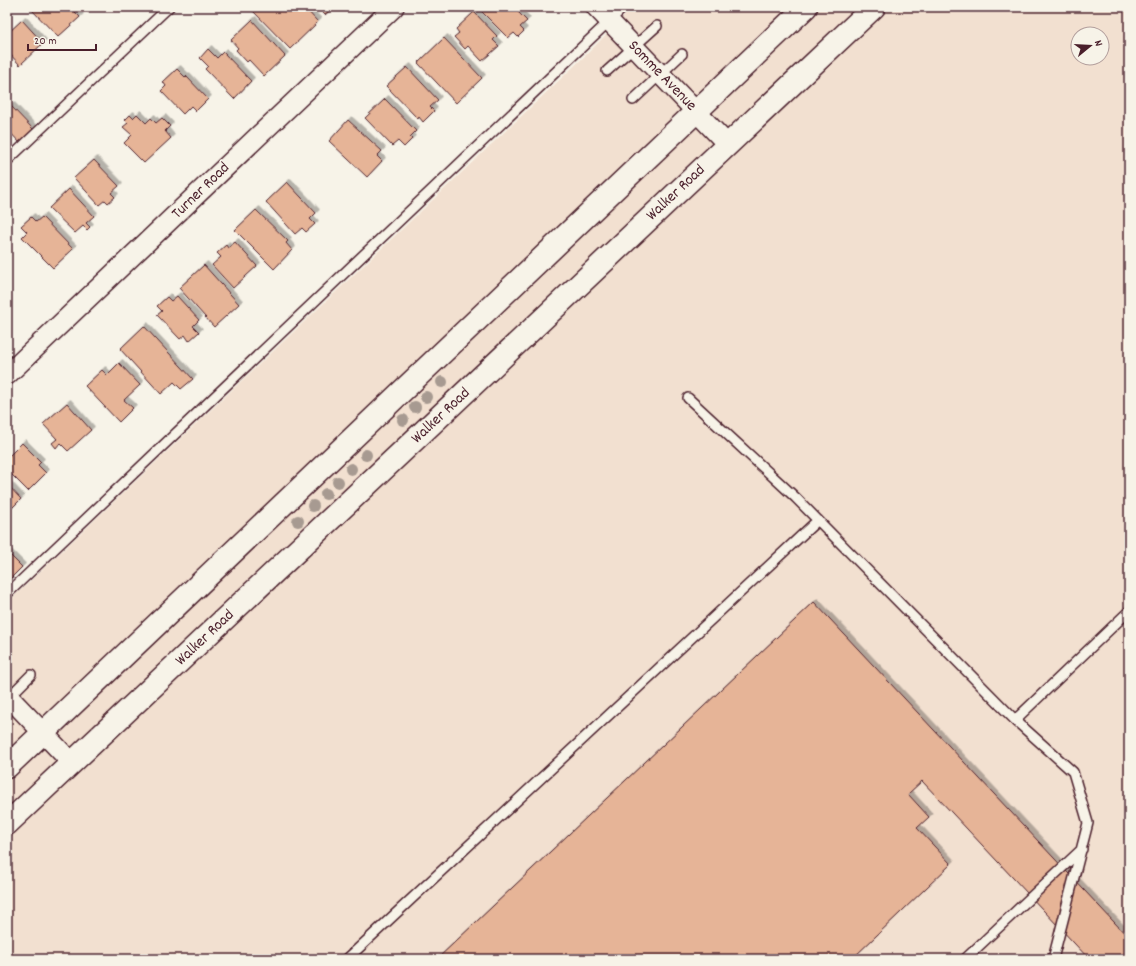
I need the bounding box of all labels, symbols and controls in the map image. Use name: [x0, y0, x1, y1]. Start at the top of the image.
scale bar: [28, 26, 96, 52]
north arrow: [1070, 26, 1110, 66]
text: 20 m: [34, 33, 57, 50]
street label: Somme Avenue: [622, 35, 702, 117]
text: N: [1089, 38, 1106, 49]
street label: Turner Road: [167, 157, 235, 225]
street label: Walker Road: [641, 159, 711, 227]
street label: Walker Road: [406, 382, 476, 450]
street label: Walker Road: [170, 604, 240, 672]

